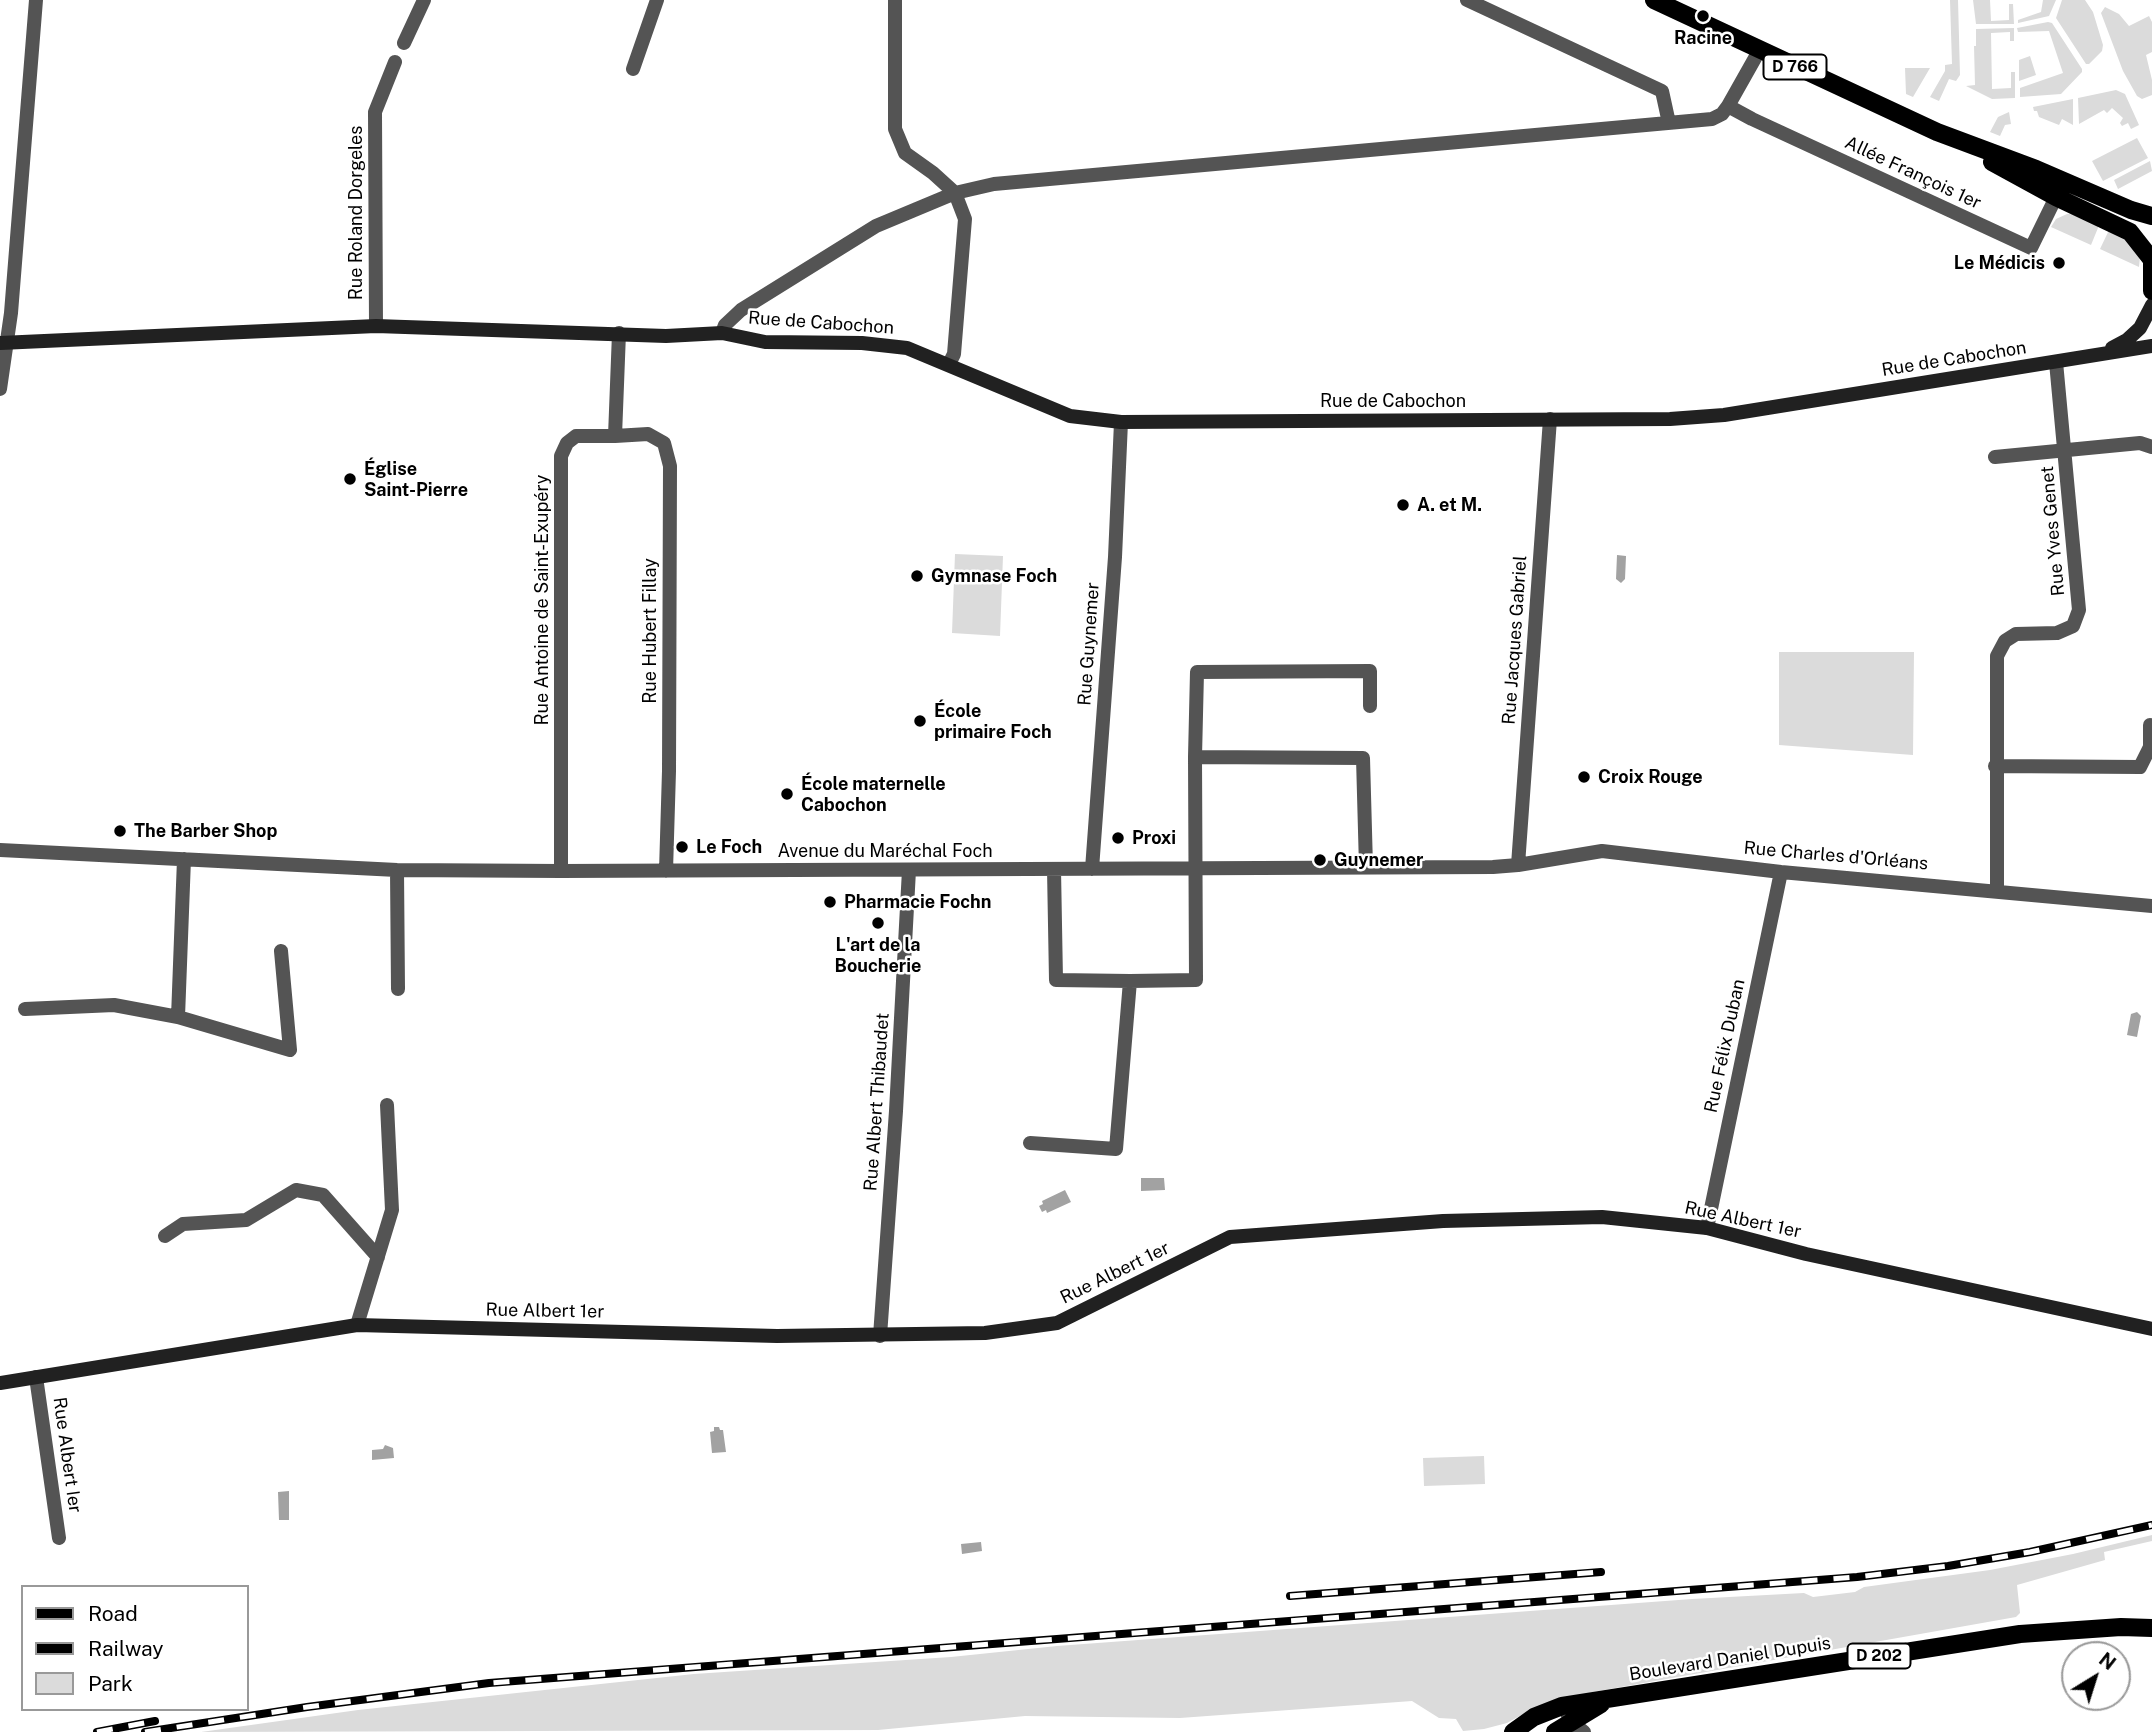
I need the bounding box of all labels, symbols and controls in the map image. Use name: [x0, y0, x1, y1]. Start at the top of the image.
marker: Racine: [1695, 8, 1711, 24]
place label: Racine: [1674, 27, 1732, 49]
road number: D 766: [1764, 54, 1826, 80]
street label: Rue Roland Dorgeles: [345, 126, 367, 300]
street label: Allée François 1er: [1841, 132, 1985, 214]
place label: Le Médicis: [1954, 252, 2045, 274]
marker: Le Médicis: [2051, 255, 2067, 271]
street label: Rue de Cabochon: [747, 307, 895, 339]
street label: Rue de Cabochon: [1880, 337, 2028, 381]
street label: Rue de Cabochon: [1320, 390, 1466, 412]
place label: Église Saint-Pierre: [364, 458, 468, 500]
street label: Rue Yves Genet: [2037, 465, 2069, 597]
marker: Église Saint-Pierre: [342, 471, 358, 487]
street label: Rue Antoine de Saint-Exupéry: [531, 475, 553, 725]
place label: A. et M.: [1417, 494, 1482, 516]
marker: A. et M.: [1395, 497, 1411, 513]
street label: Rue Jacques Gabriel: [1498, 555, 1532, 725]
street label: Rue Hubert Fillay: [639, 558, 661, 704]
place label: Gymnase Foch: [931, 565, 1057, 587]
marker: Gymnase Foch: [909, 568, 925, 584]
street label: Rue Guynemer: [1074, 582, 1104, 706]
place label: École primaire Foch: [934, 700, 1052, 742]
marker: École primaire Foch: [912, 713, 928, 729]
place label: Croix Rouge: [1598, 766, 1703, 788]
marker: Croix Rouge: [1576, 769, 1592, 785]
place label: École maternelle Cabochon: [801, 773, 946, 816]
marker: École maternelle Cabochon: [779, 786, 795, 802]
place label: The Barber Shop: [134, 820, 277, 842]
marker: The Barber Shop: [112, 823, 128, 839]
place label: Proxi: [1132, 827, 1176, 849]
marker: Proxi: [1110, 830, 1126, 846]
place label: Le Foch: [696, 836, 762, 858]
street label: Rue Charles d'Orléans: [1743, 837, 1929, 875]
marker: Le Foch: [674, 839, 690, 855]
street label: Avenue du Maréchal Foch: [777, 840, 993, 862]
place label: Guynemer: [1334, 849, 1423, 871]
marker: Guynemer: [1312, 852, 1328, 868]
place label: Pharmacie Fochn: [844, 891, 991, 913]
marker: Pharmacie Fochn: [822, 894, 838, 910]
marker: L'art de la Boucherie: [870, 915, 886, 931]
place label: L'art de la Boucherie: [835, 934, 921, 976]
street label: Rue Félix Duban: [1700, 977, 1750, 1115]
street label: Rue Albert Thibaudet: [860, 1012, 894, 1192]
street label: Rue Albert 1er: [1683, 1197, 1803, 1243]
street label: Rue Albert 1er: [1057, 1237, 1173, 1309]
street label: Rue Albert 1er: [485, 1299, 605, 1323]
street label: Rue Albert Ier: [48, 1396, 86, 1514]
legend: [21, 1585, 248, 1711]
text: Road: [88, 1601, 138, 1626]
street label: Boulevard Daniel Dupuis: [1628, 1632, 1832, 1686]
text: Railway: [88, 1636, 164, 1661]
north arrow: [2061, 1641, 2131, 1711]
road number: D 202: [1848, 1644, 1910, 1668]
text: N: [2095, 1648, 2120, 1674]
text: Park: [88, 1671, 133, 1696]

